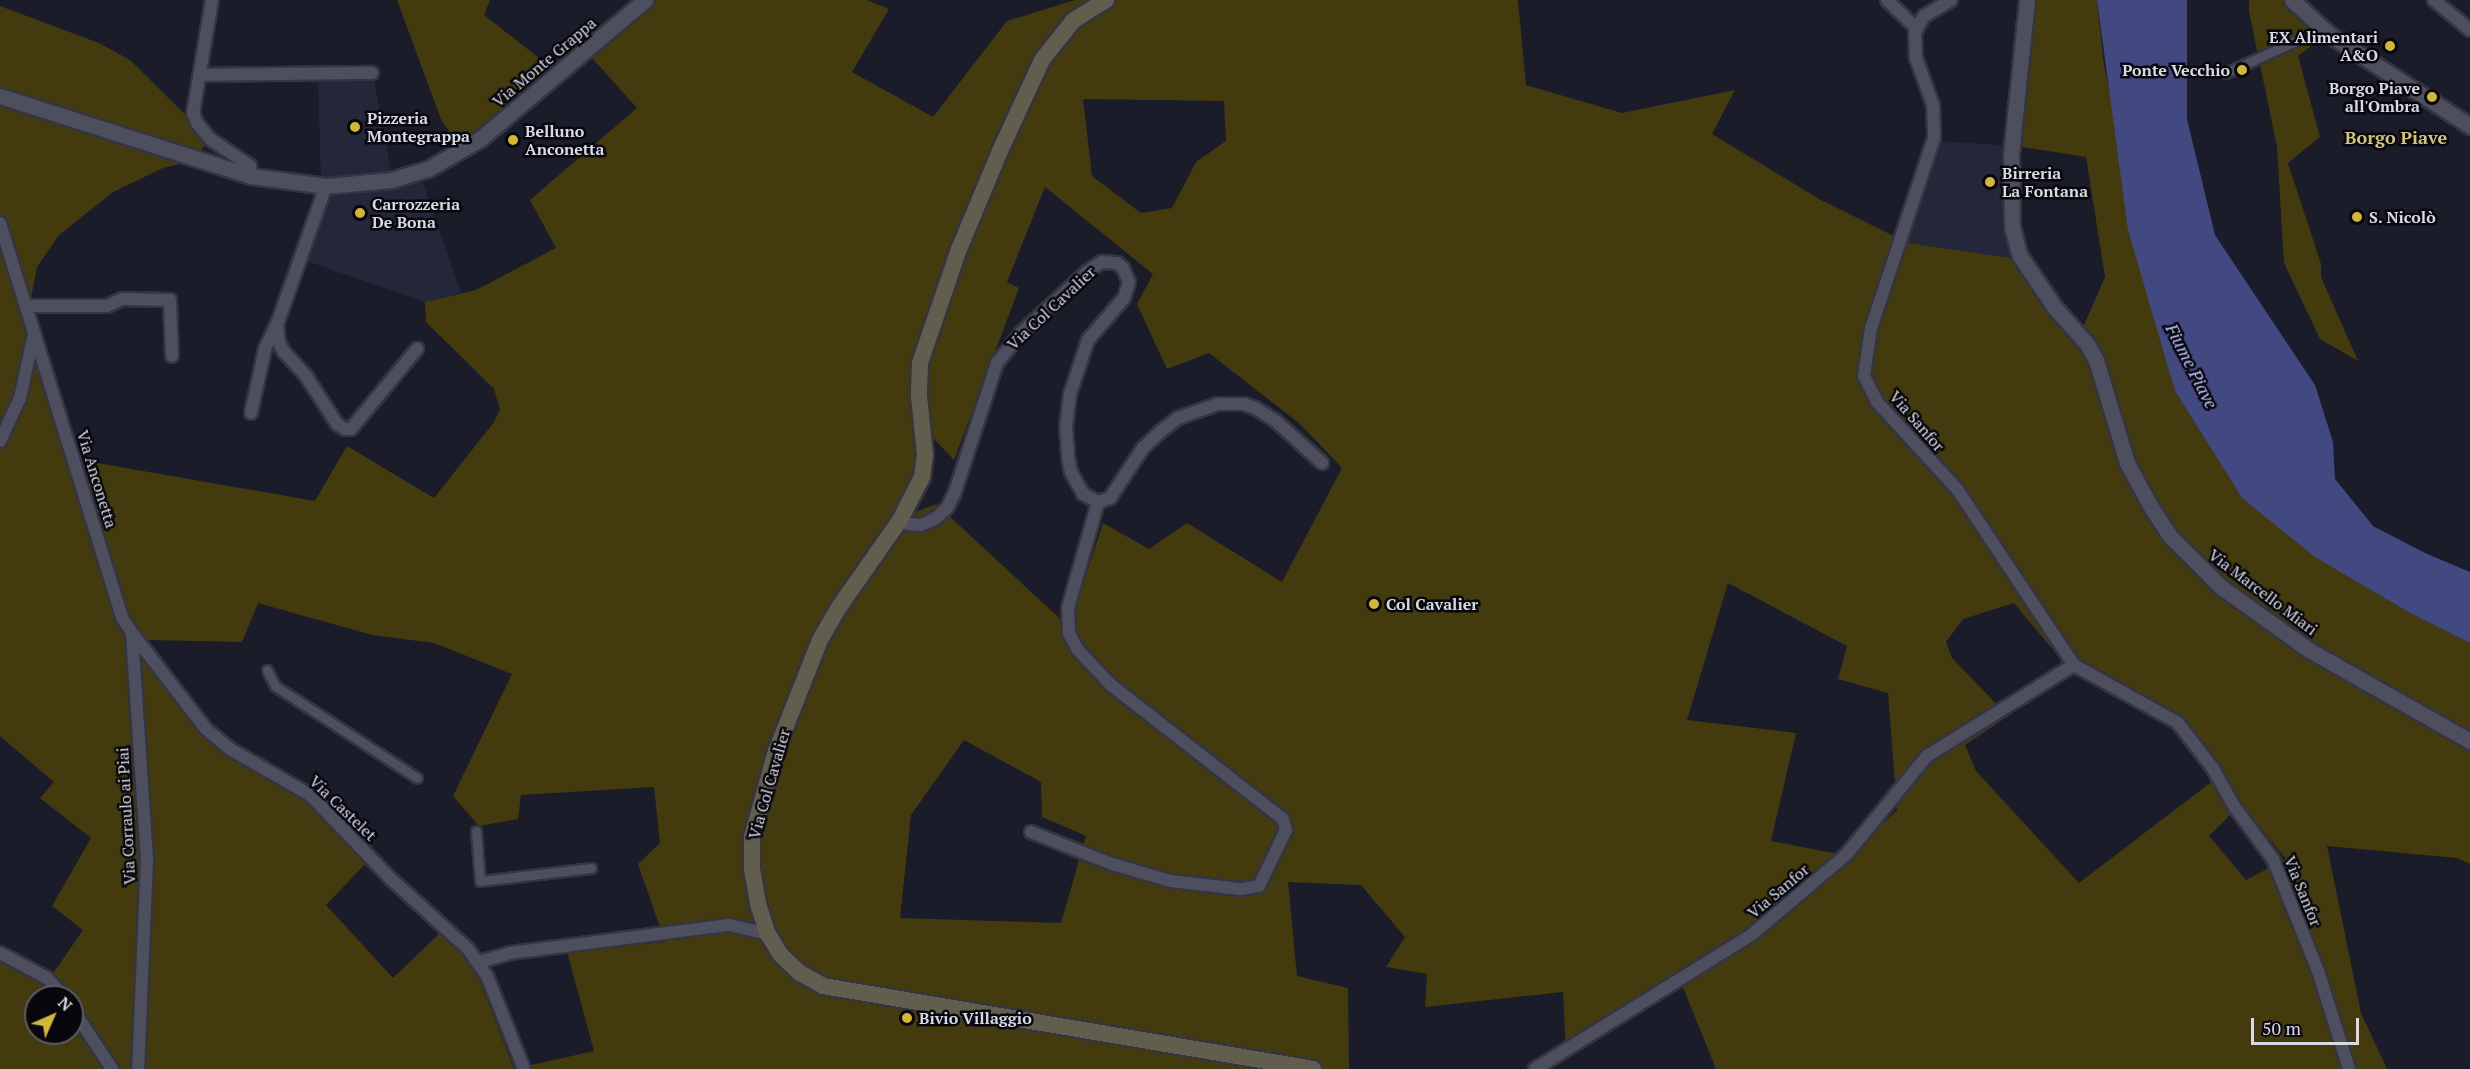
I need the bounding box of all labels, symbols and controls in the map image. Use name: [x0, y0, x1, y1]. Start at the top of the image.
street label: Via Monte Grappa: [488, 13, 600, 111]
place label: EX Alimentari A&O: [2269, 27, 2378, 65]
marker: EX Alimentari A&O: [2383, 39, 2397, 53]
place label: Ponte Vecchio: [2122, 60, 2230, 80]
marker: Ponte Vecchio: [2235, 63, 2249, 77]
place label: Borgo Piave all'Ombra: [2329, 78, 2420, 116]
marker: Borgo Piave all'Ombra: [2425, 90, 2439, 104]
place label: Pizzeria Montegrappa: [367, 108, 470, 146]
marker: Pizzeria Montegrappa: [348, 120, 362, 134]
place label: Belluno Anconetta: [525, 121, 604, 159]
district label: Borgo Piave: [2345, 126, 2447, 148]
marker: Belluno Anconetta: [506, 133, 520, 147]
place label: Birreria La Fontana: [2002, 163, 2088, 201]
marker: Birreria La Fontana: [1983, 175, 1997, 189]
place label: Carrozzeria De Bona: [372, 194, 460, 232]
marker: Carrozzeria De Bona: [353, 206, 367, 220]
place label: S. Nicolò: [2369, 207, 2436, 227]
marker: S. Nicolò: [2350, 210, 2364, 224]
street label: Via Col Cavalier: [1003, 262, 1099, 354]
water label: Fiume Piave: [2161, 320, 2223, 412]
street label: Via Sanfor: [1885, 387, 1949, 455]
street label: Via Anconetta: [73, 428, 121, 530]
street label: Via Marcello Miari: [2205, 545, 2321, 639]
place label: Col Cavalier: [1386, 594, 1478, 614]
marker: Col Cavalier: [1367, 597, 1381, 611]
street label: Via Col Cavalier: [744, 727, 794, 841]
street label: Via Corraulo ai Piai: [113, 747, 139, 885]
street label: Via Castelet: [305, 771, 381, 845]
street label: Via Sanfor: [2280, 853, 2326, 929]
street label: Via Sanfor: [1743, 860, 1813, 922]
north arrow: [24, 985, 84, 1045]
text: N: [53, 992, 77, 1016]
scale bar: [2254, 1006, 2362, 1044]
place label: Bivio Villaggio: [919, 1008, 1032, 1028]
marker: Bivio Villaggio: [900, 1011, 914, 1025]
text: 50 m: [2262, 1016, 2301, 1040]

